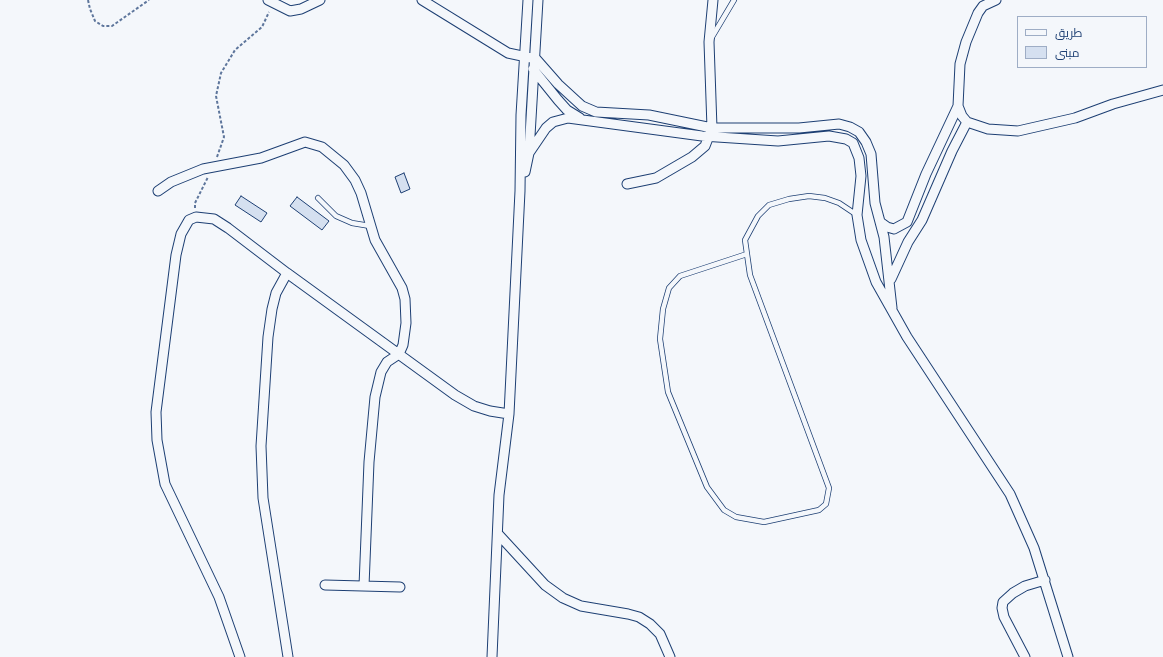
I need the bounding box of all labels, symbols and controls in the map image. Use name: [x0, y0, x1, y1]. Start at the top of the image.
legend: [1017, 16, 1147, 68]
text: طريق: [1055, 25, 1082, 40]
text: مبنى: [1055, 45, 1080, 60]

